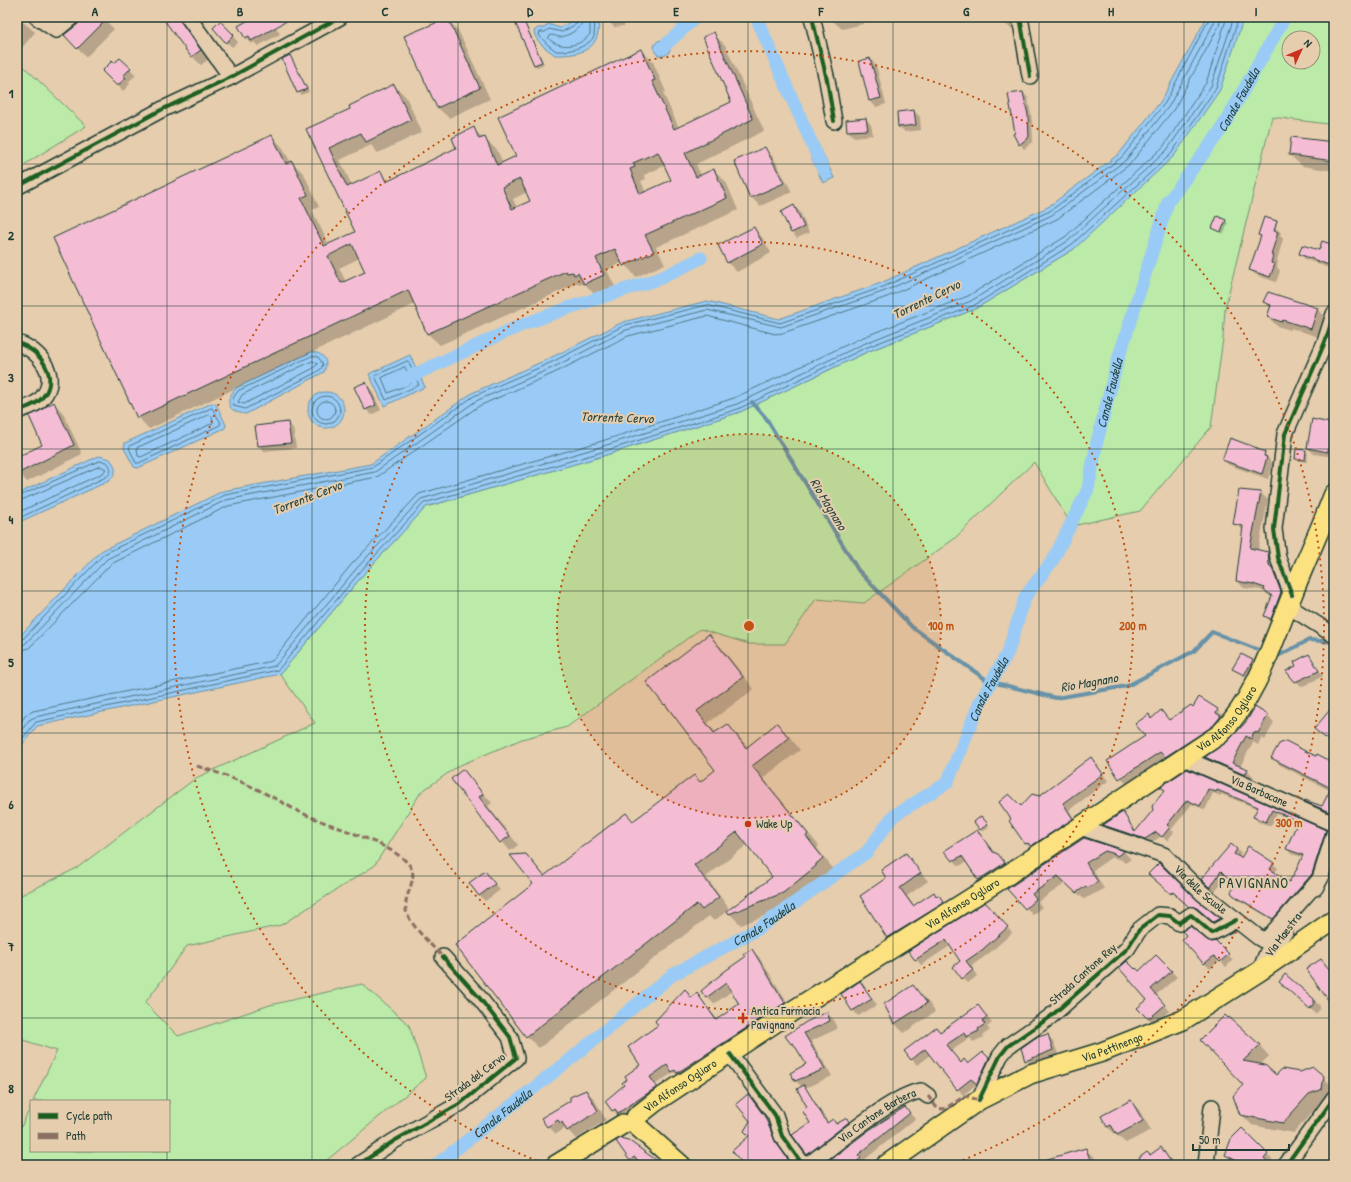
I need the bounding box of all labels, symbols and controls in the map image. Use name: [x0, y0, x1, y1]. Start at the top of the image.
text: A: [92, 2, 99, 20]
text: B: [237, 2, 244, 20]
text: C: [381, 2, 389, 20]
text: D: [527, 2, 534, 20]
text: E: [673, 2, 679, 20]
text: F: [818, 2, 825, 20]
text: G: [963, 2, 970, 20]
text: H: [1108, 2, 1114, 20]
text: I: [1254, 2, 1258, 20]
north arrow: [1281, 30, 1321, 70]
text: N: [1301, 36, 1315, 50]
water label: Canale Faudella: [1213, 63, 1264, 135]
text: 1: [9, 84, 14, 102]
text: 2: [8, 226, 15, 244]
water label: Torrente Cervo: [889, 274, 964, 323]
water label: Canale Faudella: [1092, 354, 1128, 430]
text: 3: [8, 368, 14, 386]
water label: Torrente Cervo: [580, 407, 655, 427]
water label: Torrente Cervo: [270, 475, 346, 518]
water label: Rio Magnano: [806, 475, 852, 535]
text: 4: [9, 510, 14, 528]
text: 100 m: [928, 617, 954, 634]
text: 200 m: [1119, 617, 1147, 634]
centre of rings: [742, 619, 756, 633]
water label: Canale Faudella: [964, 652, 1013, 725]
text: 5: [8, 653, 14, 671]
water label: Rio Magnano: [1059, 668, 1121, 697]
street label: Via Alfonso Ogliaro: [1193, 683, 1261, 756]
street label: Via Barbacane: [1228, 770, 1291, 811]
text: 6: [8, 795, 14, 813]
text: 300 m: [1275, 814, 1303, 831]
place label: Wake Up: [756, 815, 792, 832]
marker: Wake Up: [743, 819, 753, 829]
street label: Via delle Scuole: [1170, 861, 1231, 918]
street label: Via Alfonso Ogliaro: [922, 873, 1003, 933]
district label: PAVIGNANO: [1219, 873, 1289, 892]
water label: Canale Faudella: [729, 896, 800, 950]
street label: Via Maestra: [1260, 909, 1305, 960]
text: 7: [7, 937, 15, 955]
street label: Strada Cantone Rey: [1045, 939, 1120, 1008]
place label: Antica Farmacia Pavignano: [751, 1002, 820, 1033]
marker: Antica Farmacia Pavignano: [738, 1013, 748, 1023]
street label: Via Pettinengo: [1079, 1028, 1145, 1066]
street label: Strada del Cervo: [441, 1048, 509, 1105]
street label: Via Alfonso Ogliaro: [639, 1055, 720, 1116]
text: 8: [8, 1079, 14, 1097]
water label: Canale Faudella: [469, 1083, 537, 1142]
street label: Via Cantone Barbera: [834, 1083, 918, 1147]
legend: [30, 1100, 170, 1152]
text: Cycle path: [66, 1107, 112, 1124]
scale bar: [1193, 1126, 1289, 1152]
text: Path: [66, 1127, 86, 1144]
text: 50 m: [1199, 1131, 1220, 1148]

